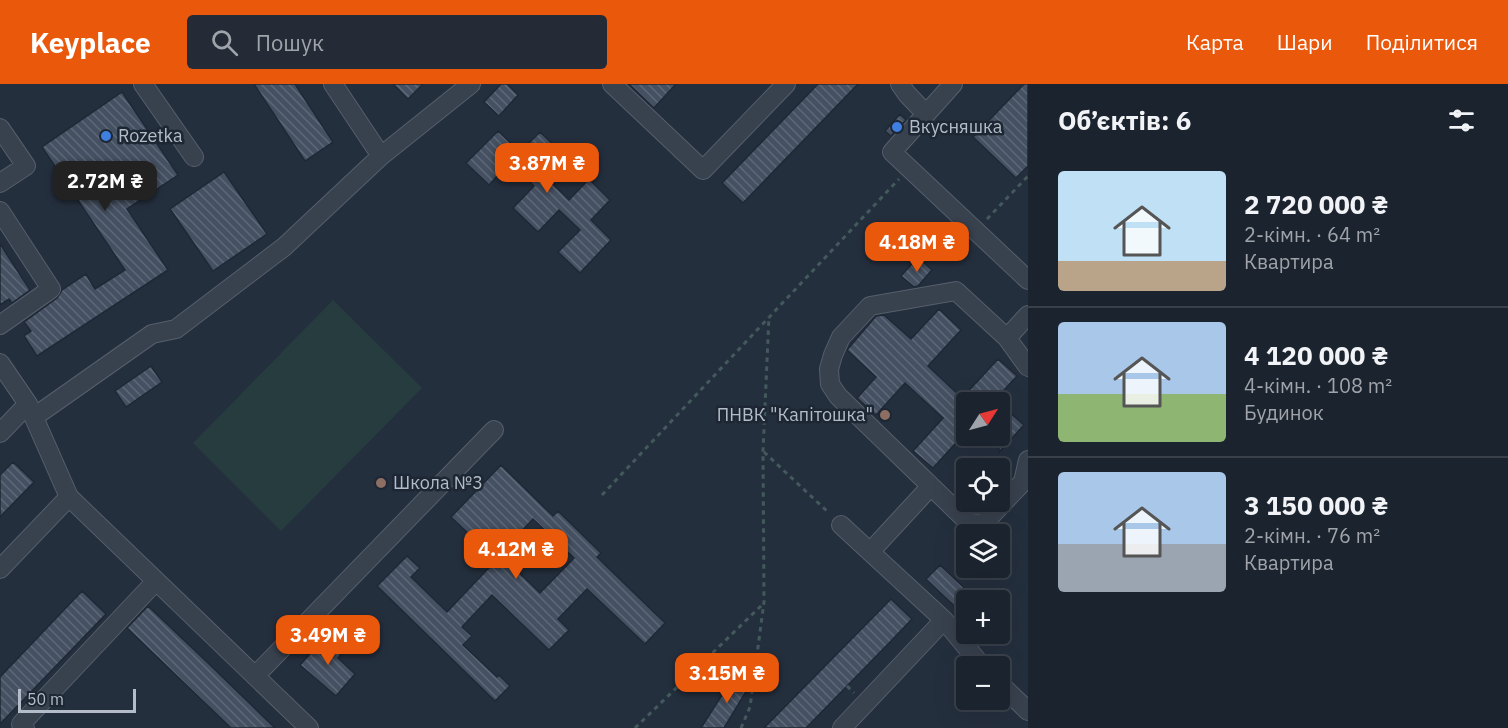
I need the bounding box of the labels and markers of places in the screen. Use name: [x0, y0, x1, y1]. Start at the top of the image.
place label: Вкусняшка: [909, 115, 1003, 138]
marker: Вкусняшка: [890, 120, 904, 134]
place label: Rozetka: [118, 124, 183, 147]
marker: Rozetka: [99, 129, 113, 143]
pin: 3.87M ₴: [492, 143, 602, 194]
pin: 2.72M ₴: [50, 161, 160, 212]
pin: 4.18M ₴: [862, 222, 972, 273]
place label: ПНВК "Капітошка": [717, 403, 873, 426]
marker: ПНВК "Капітошка": [878, 408, 892, 422]
place label: Школа №3: [393, 471, 483, 494]
marker: Школа №3: [374, 476, 388, 490]
pin: 4.12M ₴: [461, 529, 571, 580]
pin: 3.49M ₴: [273, 615, 383, 666]
pin: 3.15M ₴: [672, 653, 782, 704]

